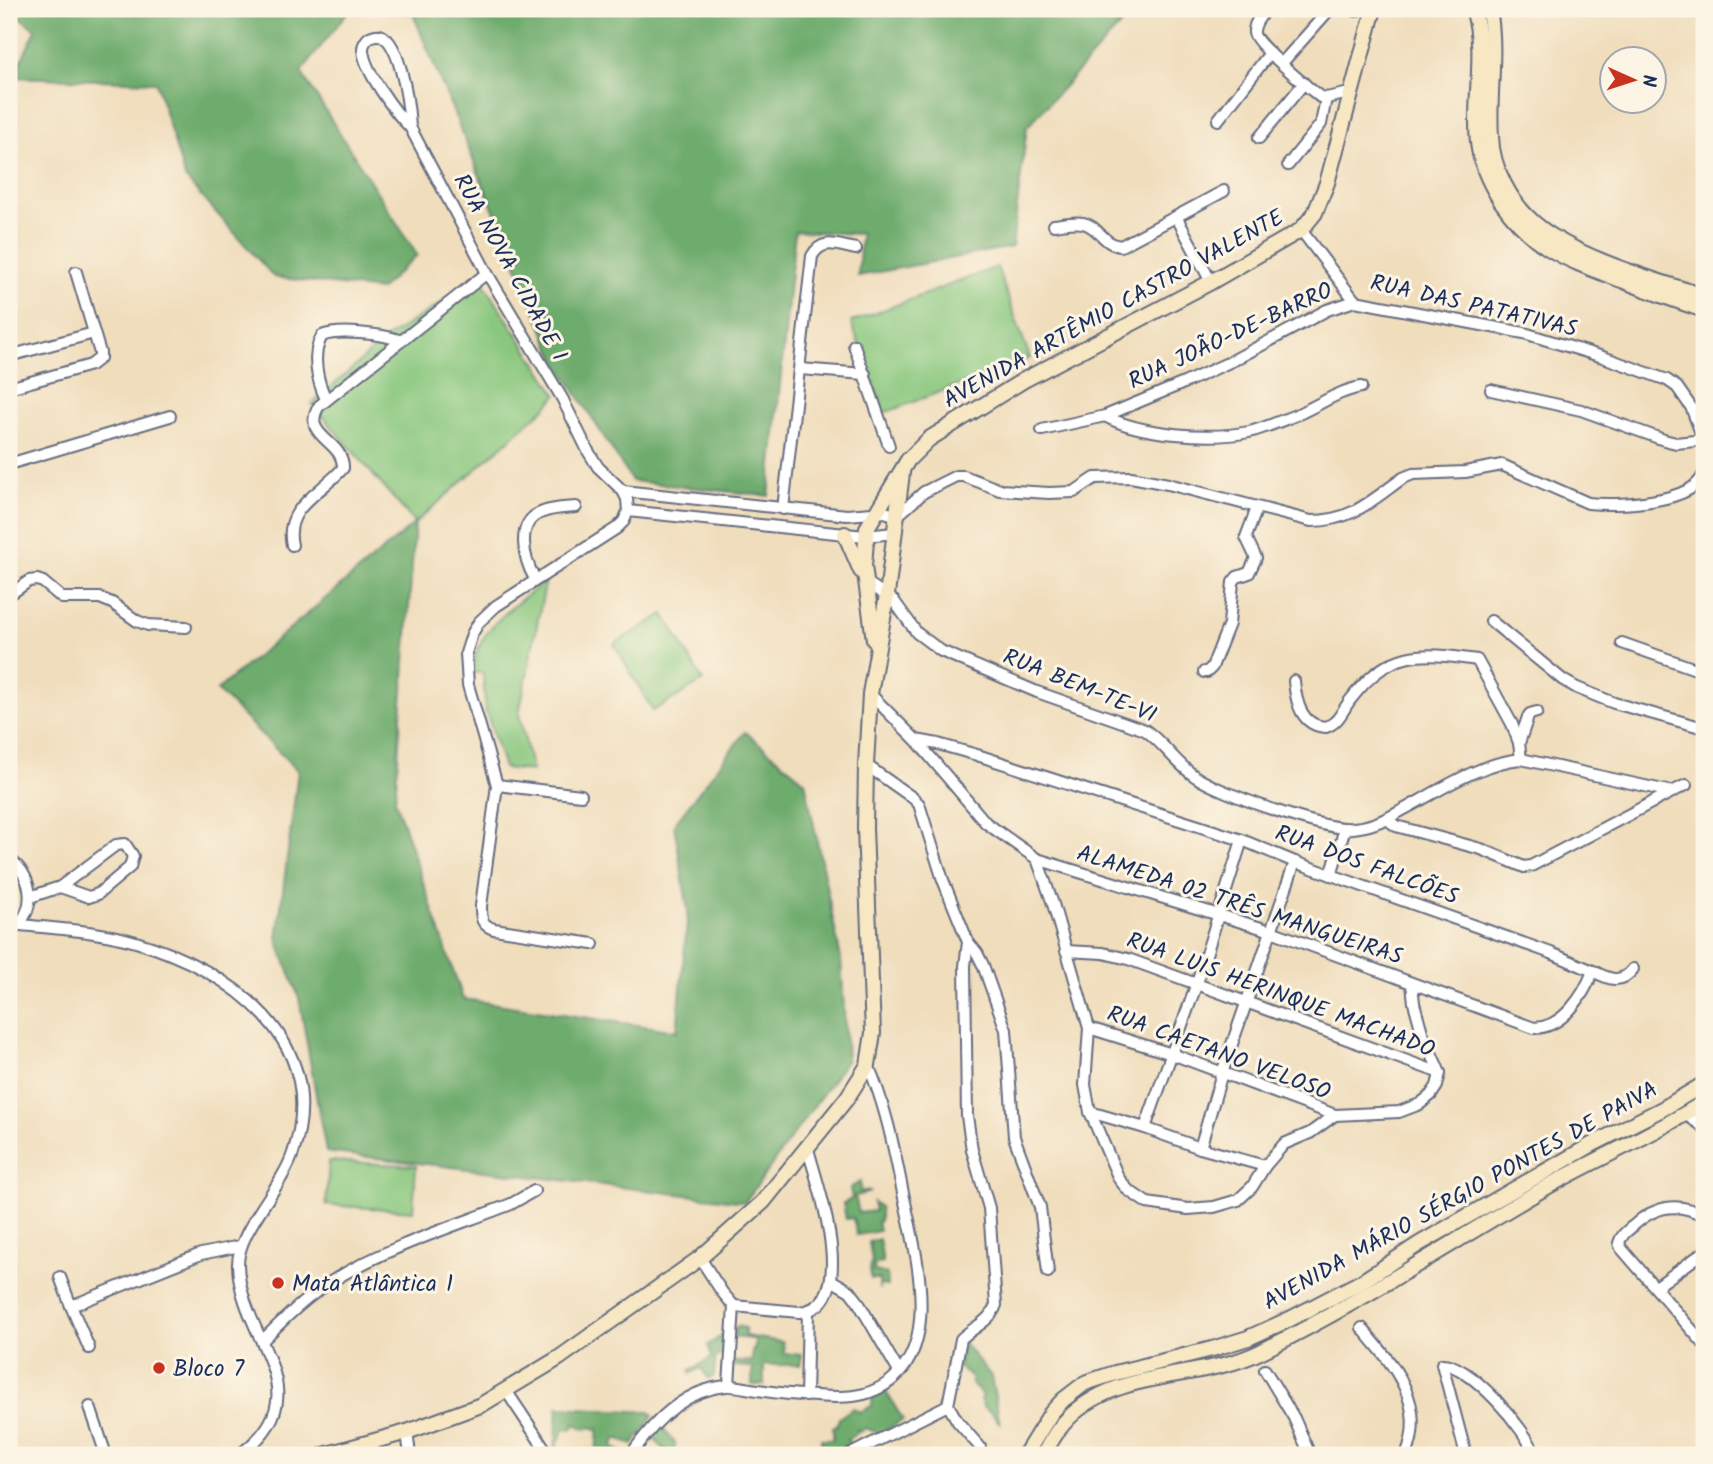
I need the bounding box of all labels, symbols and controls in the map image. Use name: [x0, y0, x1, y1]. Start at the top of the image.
north arrow: [1598, 46, 1668, 116]
text: N: [1633, 74, 1663, 88]
street label: RUA NOVA CIDADE I: [443, 167, 576, 368]
street label: AVENIDA ARTÊMIO CASTRO VALENTE: [937, 200, 1291, 419]
street label: RUA DAS PATATIVAS: [1367, 266, 1581, 348]
street label: RUA JOÃO-DE-BARRO: [1122, 274, 1339, 400]
street label: RUA BEM-TE-VI: [997, 640, 1162, 734]
street label: RUA DOS FALCÕES: [1270, 816, 1463, 916]
street label: ALAMEDA 02 TRÊS MANGUEIRAS: [1072, 836, 1407, 976]
street label: RUA LUIS HERINQUE MACHADO: [1121, 923, 1439, 1068]
street label: RUA CAETANO VELOSO: [1102, 997, 1335, 1111]
street label: AVENIDA MÁRIO SÉRGIO PONTES DE PAIVA: [1257, 1073, 1665, 1321]
place label: Mata Atlântica 1: [292, 1267, 453, 1303]
marker: Mata Atlântica 1: [270, 1275, 286, 1291]
place label: Bloco 7: [173, 1352, 246, 1388]
marker: Bloco 7: [151, 1360, 167, 1376]

